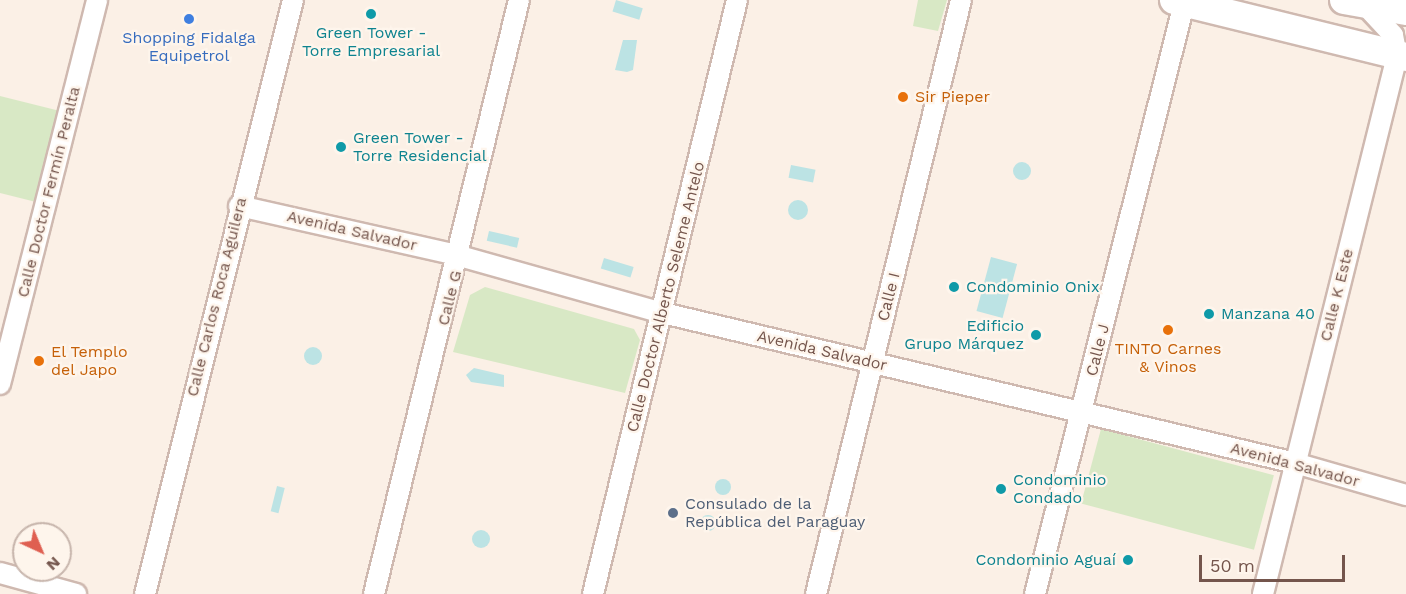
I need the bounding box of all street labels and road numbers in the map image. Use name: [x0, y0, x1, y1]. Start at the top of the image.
street label: Calle Doctor Fermín Peralta: [13, 84, 85, 300]
street label: Calle Doctor Alberto Seleme Antelo: [623, 159, 709, 435]
street label: Calle Carlos Roca Aguilera: [183, 195, 251, 399]
street label: Avenida Salvador: [285, 207, 419, 255]
street label: Calle K Este: [1316, 247, 1358, 343]
street label: Calle G: [434, 268, 466, 328]
street label: Calle I: [874, 271, 904, 323]
street label: Calle J: [1082, 322, 1114, 378]
street label: Avenida Salvador: [755, 327, 889, 375]
street label: Avenida Salvador: [1228, 438, 1362, 492]

